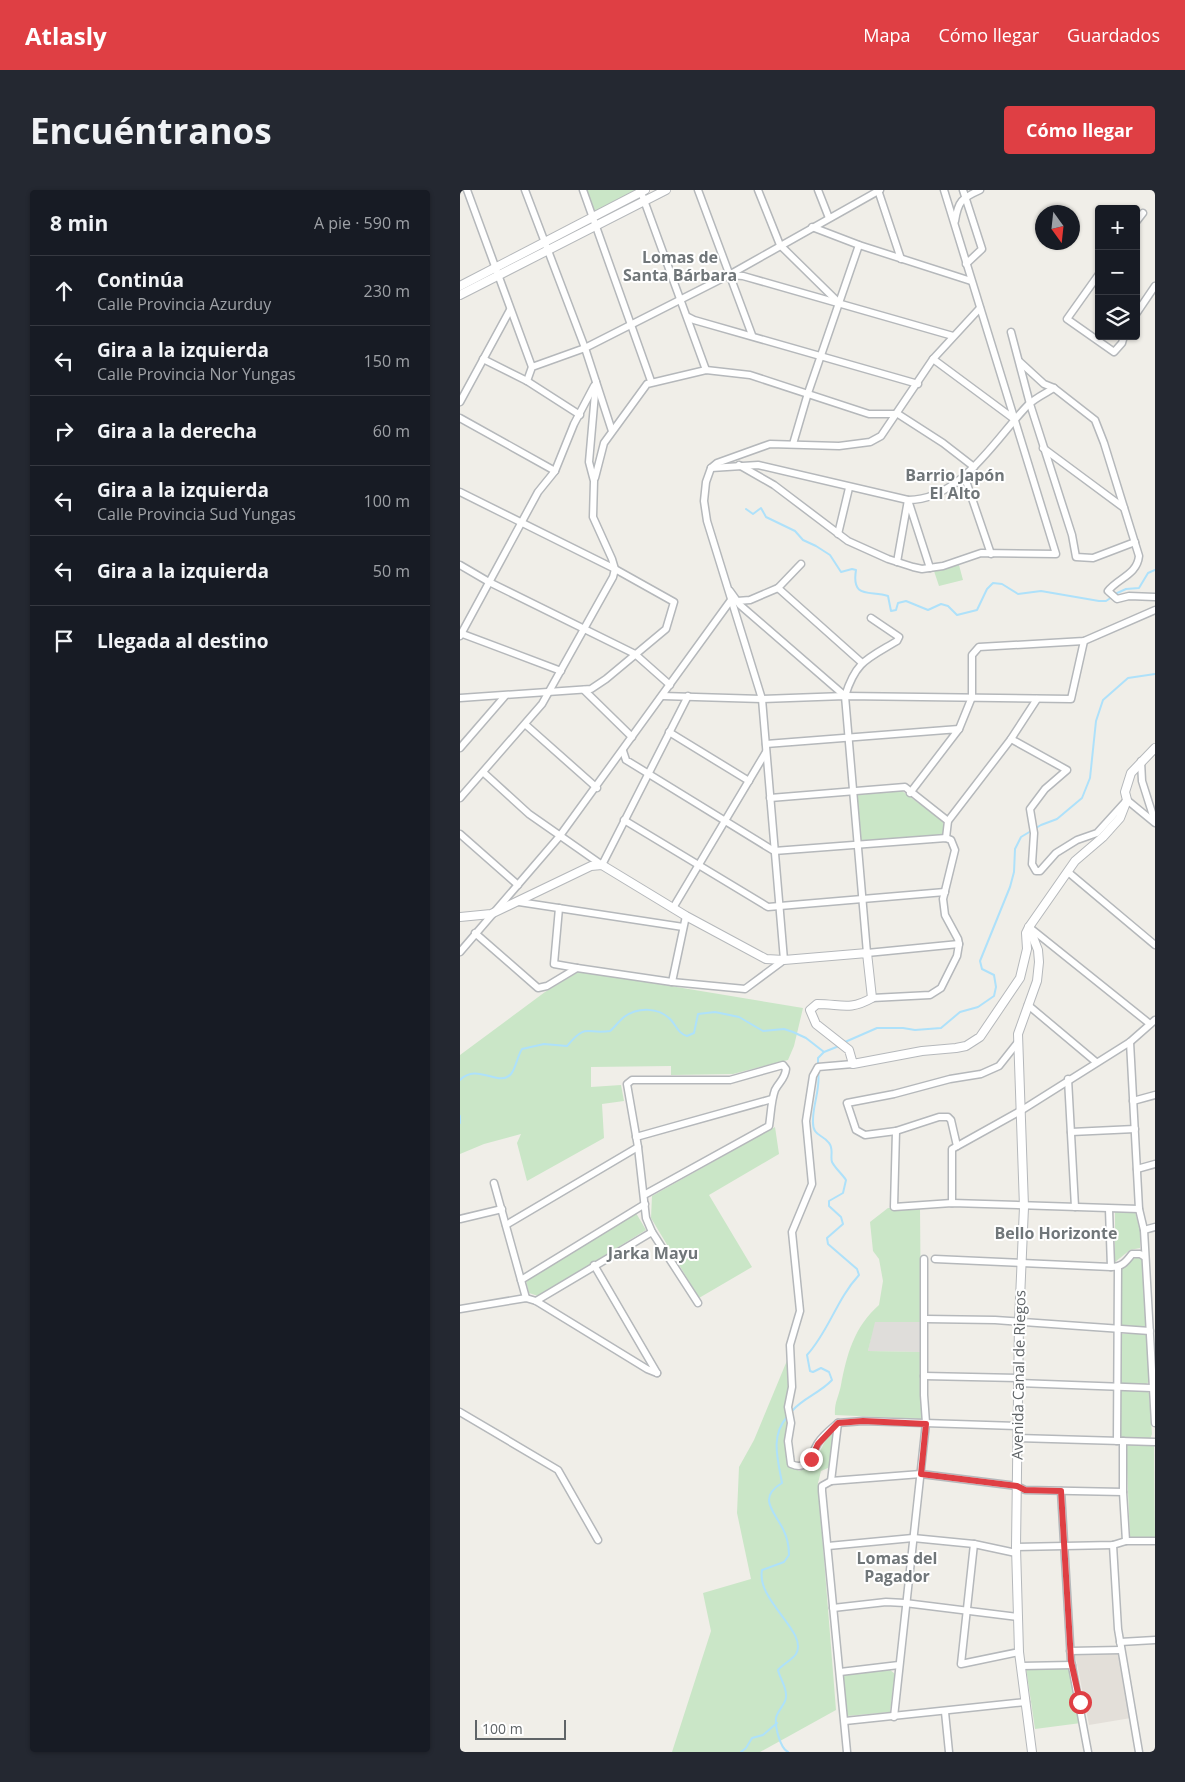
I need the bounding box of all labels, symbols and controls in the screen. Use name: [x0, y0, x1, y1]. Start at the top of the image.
text: Atlasly: [25, 19, 107, 52]
text: Mapa: [863, 23, 910, 47]
text: Cómo llegar: [938, 23, 1039, 47]
text: Guardados: [1067, 23, 1160, 47]
button: Cómo llegar: [1004, 106, 1155, 154]
text: Encuéntranos: [30, 107, 272, 154]
north arrow: [1035, 205, 1080, 250]
map controls: [1095, 205, 1140, 340]
button: +: [1095, 205, 1140, 250]
text: 8 min: [50, 209, 108, 237]
text: A pie · 590 m: [314, 212, 410, 234]
district label: Lomas de Santa Bárbara: [623, 246, 737, 286]
button: −: [1095, 250, 1140, 295]
text: Continúa: [97, 267, 184, 293]
icon: ahead: [50, 277, 78, 305]
text: 230 m: [364, 280, 410, 302]
text: Calle Provincia Azurduy: [97, 293, 271, 315]
button: layers: [1095, 295, 1140, 340]
text: Gira a la izquierda: [97, 337, 269, 363]
icon: left: [50, 347, 78, 375]
text: 150 m: [364, 350, 410, 372]
text: Calle Provincia Nor Yungas: [97, 363, 296, 385]
icon: right: [50, 417, 78, 445]
text: Gira a la derecha: [97, 418, 257, 444]
text: 60 m: [373, 420, 410, 442]
district label: Barrio Japón El Alto: [905, 464, 1005, 504]
text: Gira a la izquierda: [97, 477, 269, 503]
icon: left: [50, 487, 78, 515]
text: 100 m: [364, 490, 410, 512]
text: Calle Provincia Sud Yungas: [97, 503, 296, 525]
icon: left: [50, 557, 78, 585]
text: Gira a la izquierda: [97, 558, 269, 584]
text: 50 m: [373, 560, 410, 582]
icon: arrive: [50, 627, 78, 655]
text: Llegada al destino: [97, 628, 269, 654]
district label: Bello Horizonte: [995, 1222, 1117, 1244]
district label: Jarka Mayu: [606, 1242, 698, 1264]
street label: Avenida Canal de Riegos: [1007, 1290, 1029, 1460]
route end: [800, 1448, 823, 1471]
district label: Lomas del Pagador: [857, 1547, 937, 1587]
route start: [1069, 1691, 1092, 1714]
scale bar: [475, 1717, 566, 1740]
text: 100 m: [482, 1719, 523, 1738]

